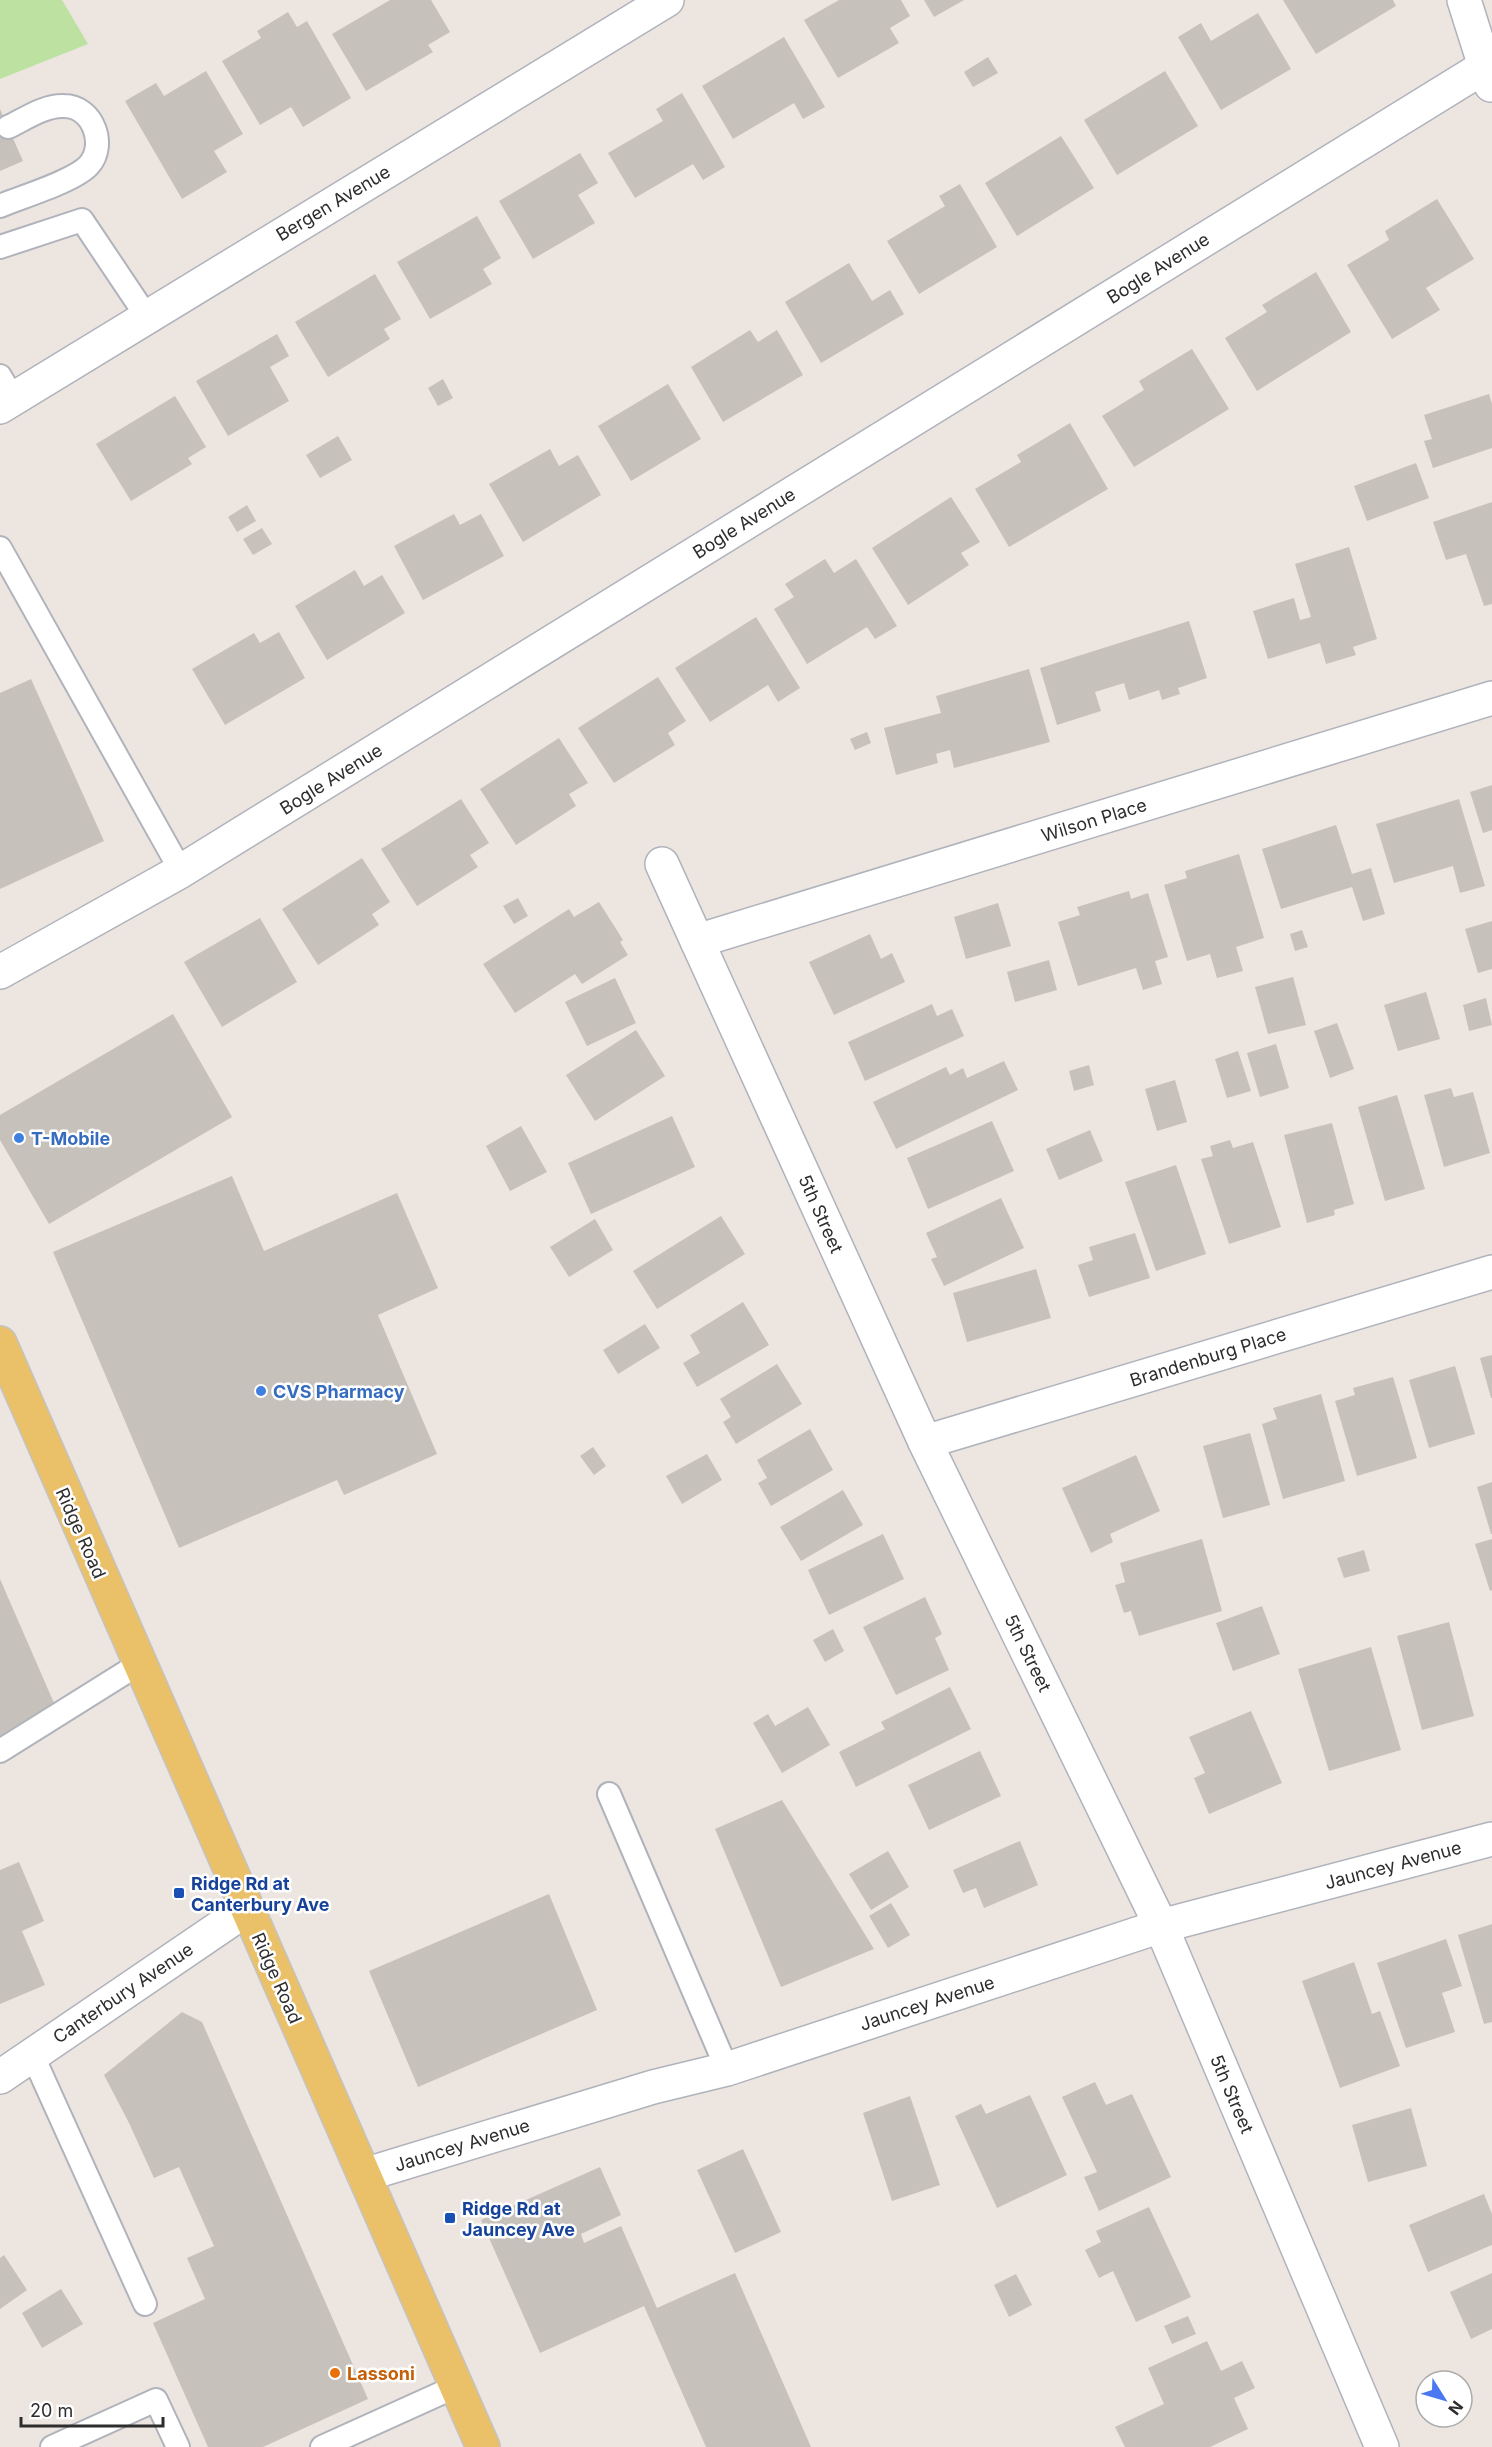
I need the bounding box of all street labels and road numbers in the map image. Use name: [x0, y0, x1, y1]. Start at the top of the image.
street label: Bergen Avenue: [272, 161, 394, 245]
street label: Bogle Avenue: [1103, 228, 1213, 308]
street label: Bogle Avenue: [689, 483, 799, 563]
street label: Bogle Avenue: [276, 739, 386, 819]
street label: Wilson Place: [1039, 794, 1149, 846]
street label: 5th Street: [794, 1172, 848, 1256]
street label: Brandenburg Place: [1127, 1323, 1289, 1391]
street label: Ridge Road: [52, 1484, 110, 1582]
street label: 5th Street: [1000, 1611, 1056, 1695]
street label: Jauncey Avenue: [1322, 1837, 1464, 1893]
street label: Ridge Road: [248, 1929, 306, 2027]
street label: Canterbury Avenue: [49, 1938, 197, 2048]
street label: Jauncey Avenue: [857, 1971, 997, 2035]
street label: 5th Street: [1206, 2052, 1258, 2137]
street label: Jauncey Avenue: [392, 2114, 532, 2176]

